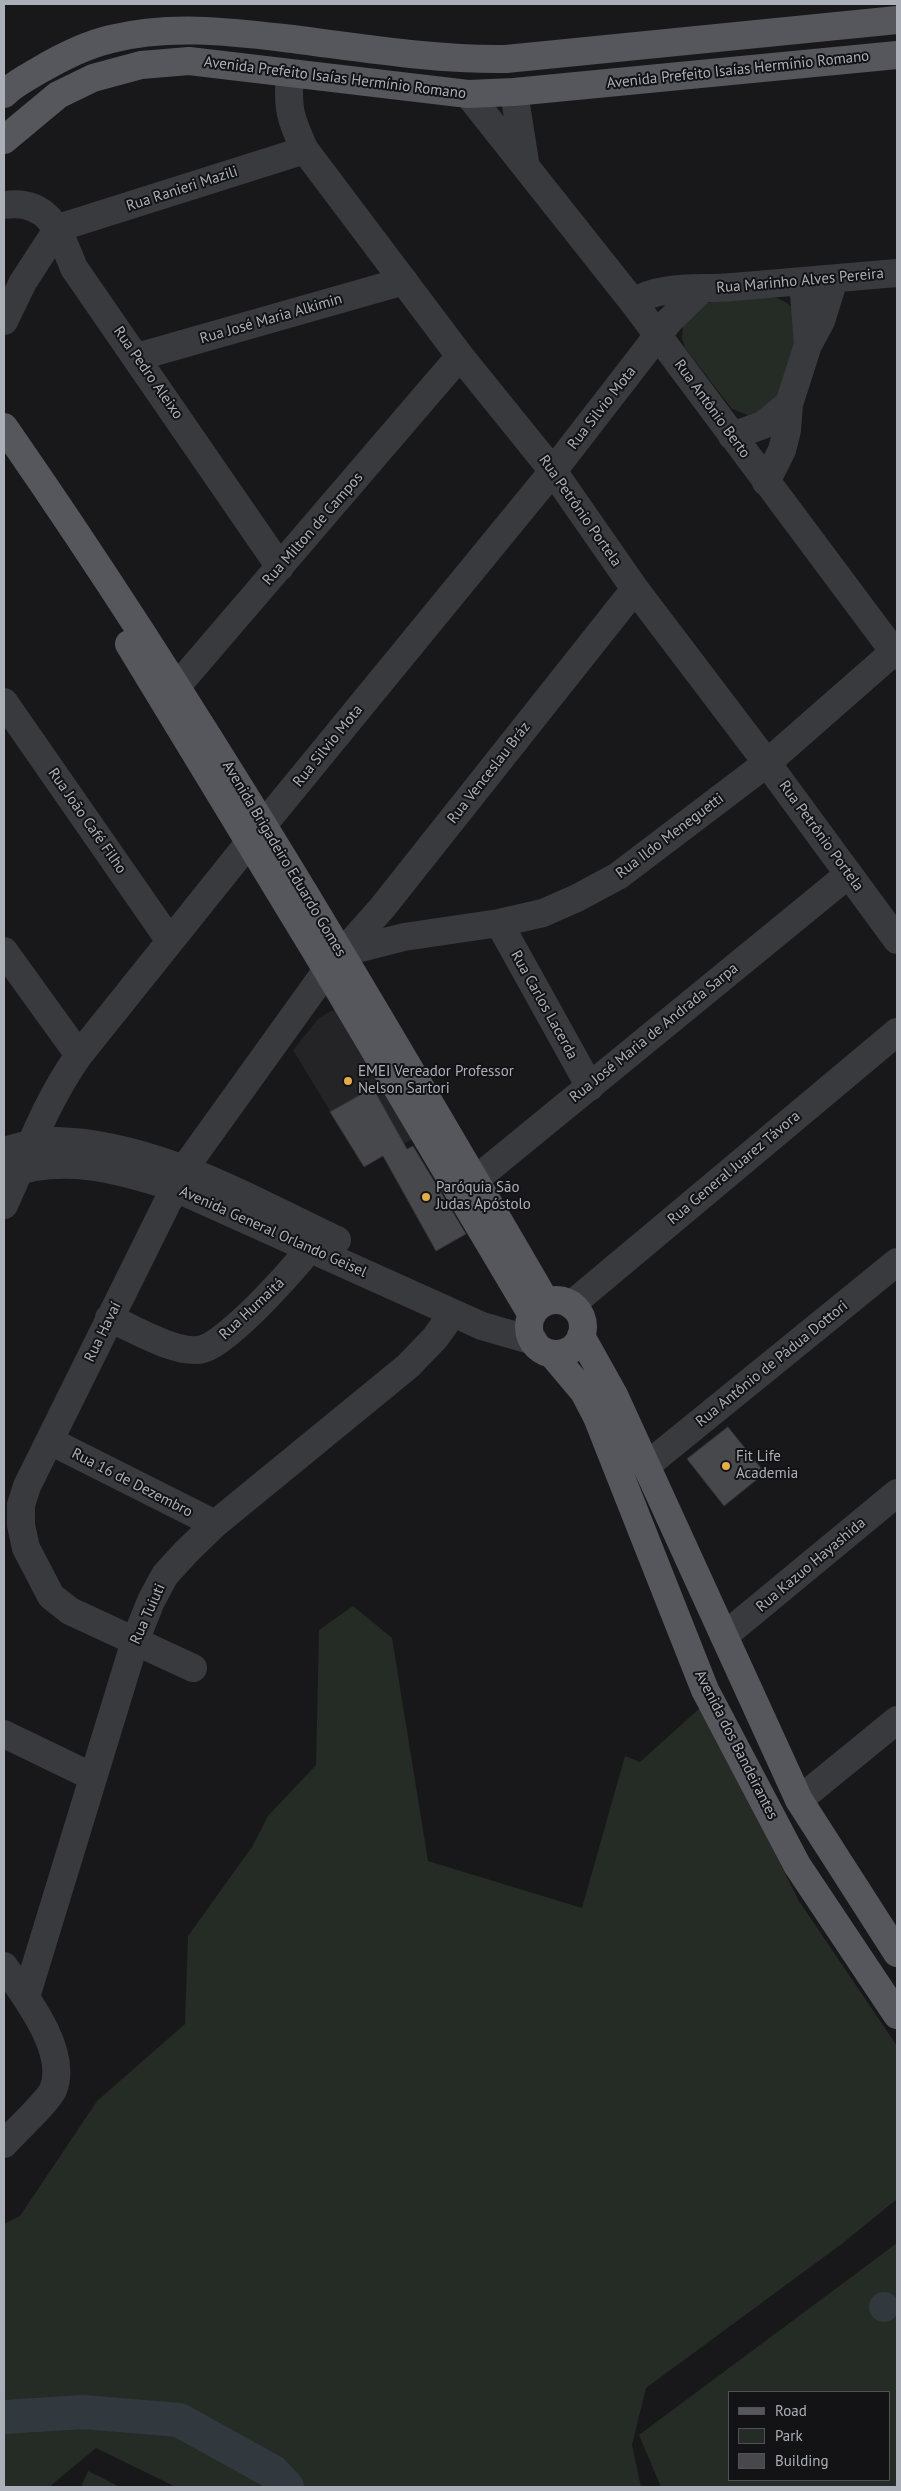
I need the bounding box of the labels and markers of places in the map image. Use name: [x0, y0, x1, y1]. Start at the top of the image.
place label: EMEI Vereador Professor Nelson Sartori: [358, 1063, 514, 1098]
marker: EMEI Vereador Professor Nelson Sartori: [342, 1075, 354, 1087]
place label: Paróquia São Judas Apóstolo: [436, 1179, 531, 1214]
marker: Paróquia São Judas Apóstolo: [420, 1191, 432, 1203]
place label: Fit Life Academia: [736, 1448, 798, 1483]
marker: Fit Life Academia: [720, 1460, 732, 1472]

